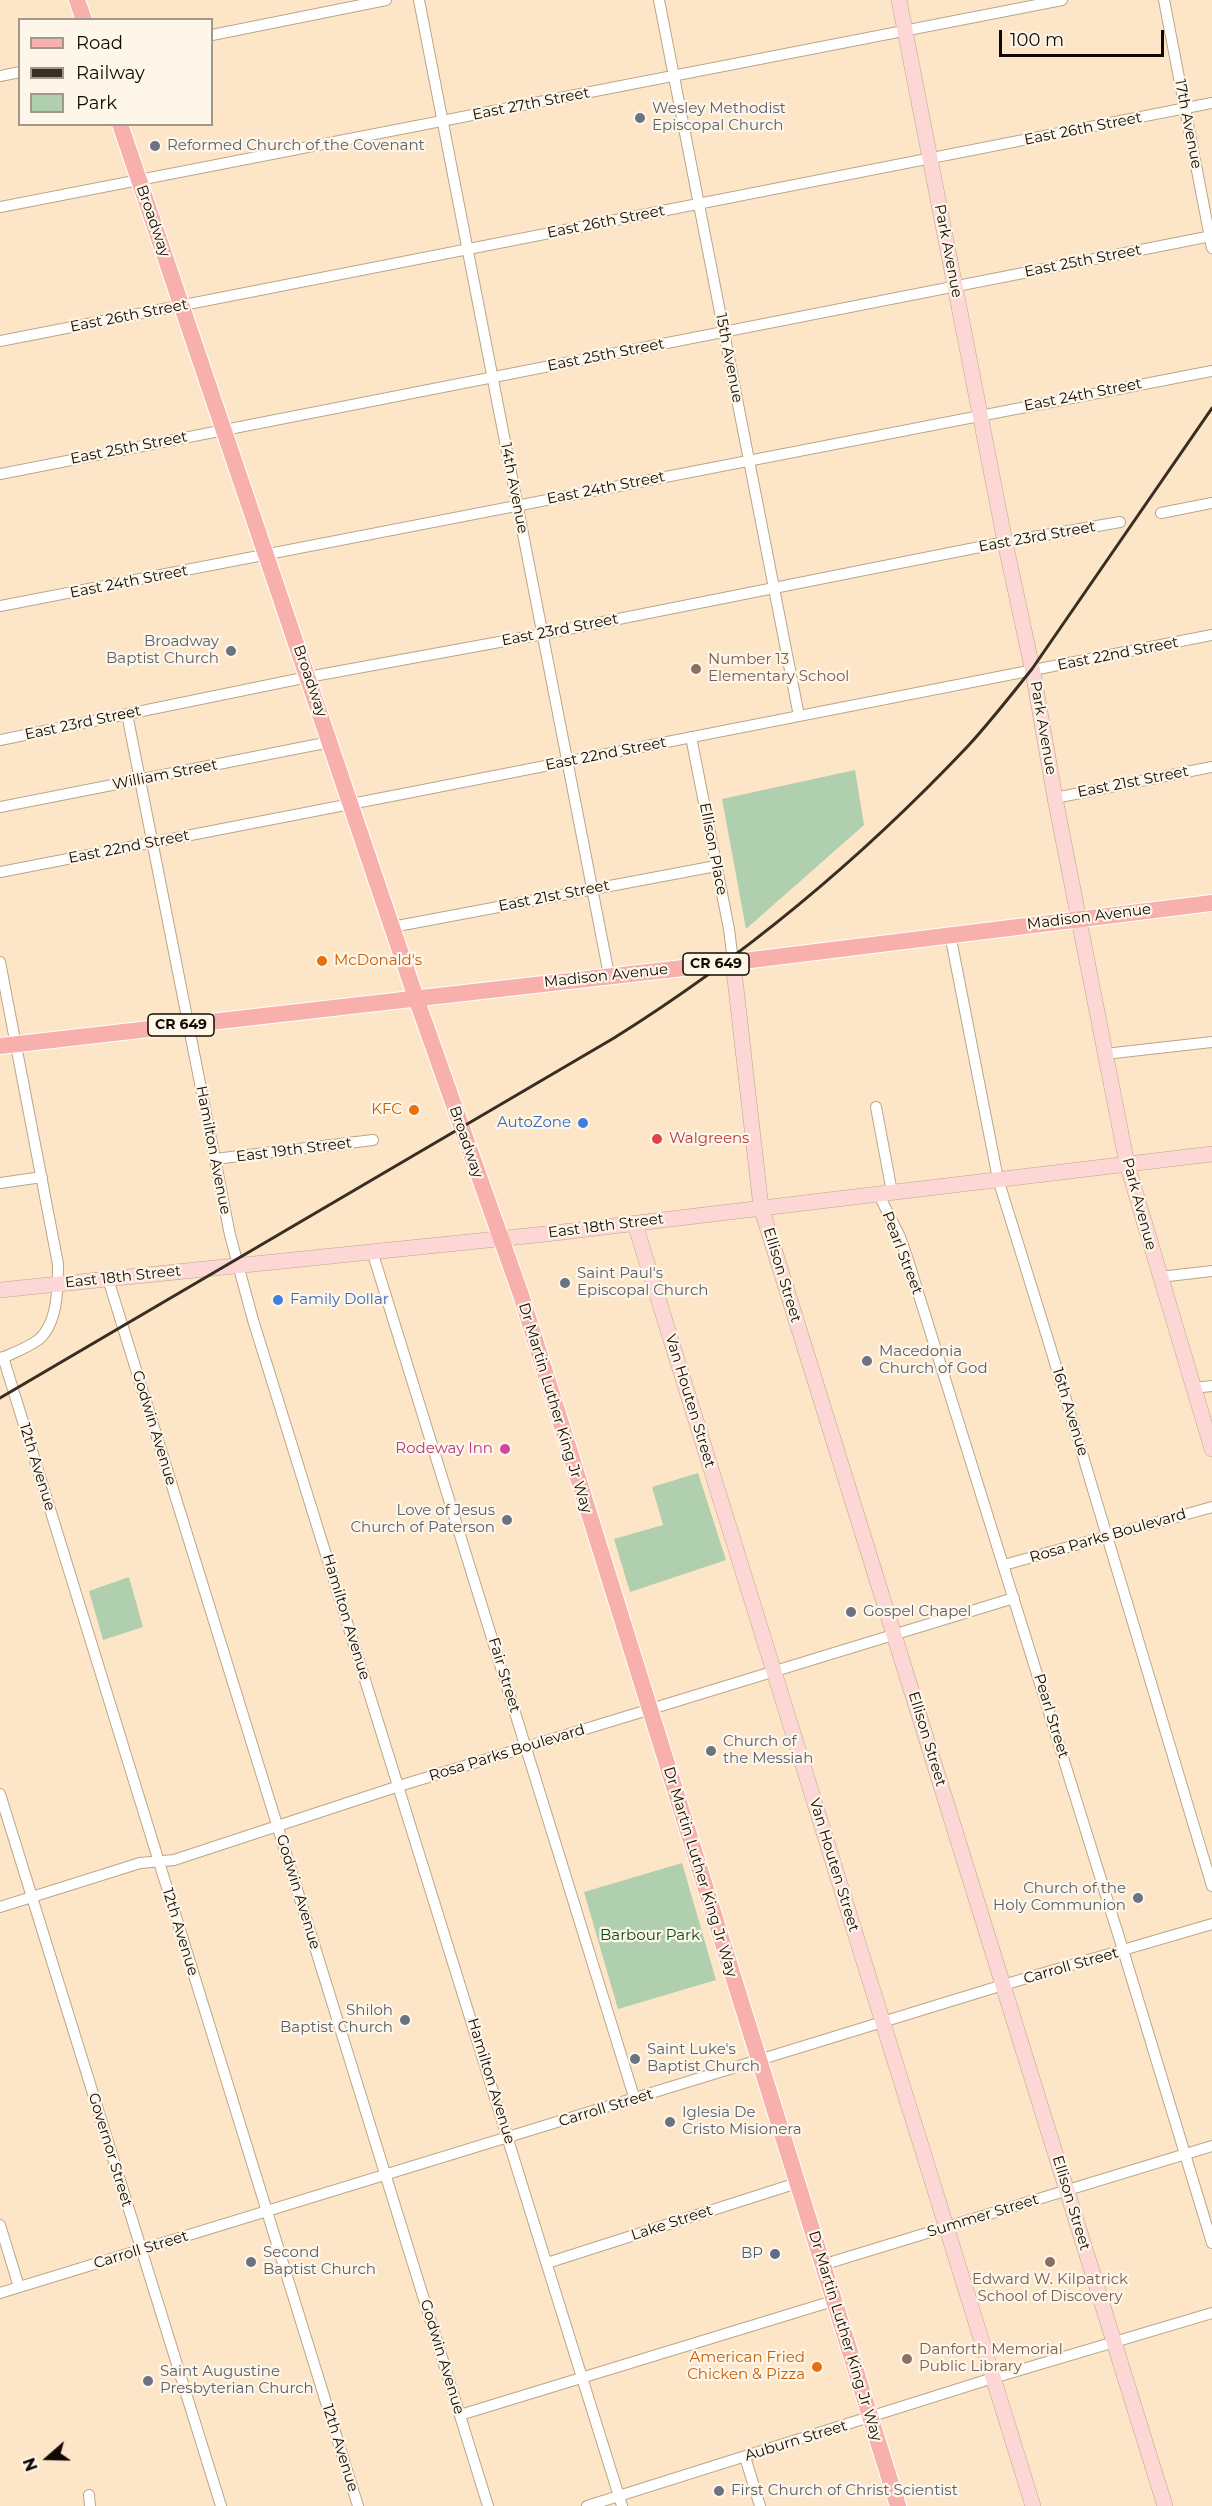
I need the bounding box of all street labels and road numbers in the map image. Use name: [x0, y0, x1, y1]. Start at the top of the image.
street label: 17th Avenue: [1171, 78, 1205, 170]
street label: East 27th Street: [471, 84, 591, 124]
street label: East 26th Street: [1023, 109, 1143, 149]
street label: Broadway: [132, 183, 174, 259]
street label: East 26th Street: [546, 202, 666, 242]
street label: Park Avenue: [930, 203, 966, 299]
street label: East 25th Street: [1023, 241, 1143, 281]
street label: East 26th Street: [69, 296, 189, 336]
street label: 15th Avenue: [712, 312, 746, 404]
street label: East 25th Street: [546, 335, 666, 375]
street label: East 24th Street: [1023, 375, 1143, 415]
street label: East 25th Street: [69, 428, 189, 468]
street label: 14th Avenue: [496, 441, 532, 535]
street label: East 24th Street: [546, 468, 666, 508]
street label: East 23rd Street: [977, 518, 1097, 556]
street label: East 24th Street: [69, 562, 189, 602]
street label: East 23rd Street: [500, 610, 620, 650]
street label: East 22nd Street: [1056, 633, 1180, 675]
street label: Broadway: [289, 643, 331, 719]
street label: Park Avenue: [1026, 680, 1060, 776]
street label: East 23rd Street: [23, 702, 143, 744]
street label: East 22nd Street: [544, 733, 668, 775]
street label: William Street: [111, 756, 219, 794]
street label: East 21st Street: [1076, 762, 1190, 802]
street label: Ellison Place: [695, 801, 731, 897]
street label: East 22nd Street: [67, 826, 191, 868]
street label: East 21st Street: [497, 876, 611, 916]
street label: Madison Avenue: [1026, 900, 1152, 934]
road number: CR 649: [683, 953, 749, 975]
street label: Madison Avenue: [543, 961, 669, 991]
road number: CR 649: [148, 1014, 214, 1036]
street label: Hamilton Avenue: [192, 1084, 234, 1216]
street label: Broadway: [445, 1104, 487, 1180]
street label: East 19th Street: [235, 1134, 353, 1166]
street label: Park Avenue: [1118, 1156, 1160, 1252]
street label: Pearl Street: [878, 1209, 926, 1297]
street label: East 18th Street: [547, 1210, 665, 1242]
street label: Ellison Street: [759, 1225, 805, 1325]
street label: East 18th Street: [64, 1262, 182, 1292]
street label: Dr Martin Luther King Jr Way: [514, 1301, 596, 1515]
street label: Van Houten Street: [661, 1332, 719, 1470]
street label: 16th Avenue: [1048, 1366, 1092, 1458]
street label: Godwin Avenue: [128, 1368, 180, 1488]
street label: 12th Avenue: [15, 1421, 59, 1513]
street label: Rosa Parks Boulevard: [1028, 1505, 1188, 1567]
street label: Hamilton Avenue: [318, 1552, 374, 1682]
street label: Fair Street: [484, 1635, 524, 1715]
street label: Pearl Street: [1030, 1672, 1072, 1760]
street label: Ellison Street: [904, 1689, 950, 1789]
street label: Rosa Parks Boulevard: [427, 1721, 587, 1785]
street label: Dr Martin Luther King Jr Way: [659, 1765, 741, 1979]
street label: Van Houten Street: [805, 1796, 863, 1934]
street label: Godwin Avenue: [272, 1832, 324, 1952]
street label: 12th Avenue: [158, 1886, 202, 1978]
street label: Carroll Street: [1021, 1944, 1121, 1988]
street label: Hamilton Avenue: [463, 2016, 519, 2146]
street label: Carroll Street: [557, 2085, 655, 2131]
street label: Governor Street: [84, 2091, 136, 2209]
street label: Ellison Street: [1048, 2153, 1094, 2253]
street label: Summer Street: [925, 2191, 1041, 2241]
street label: Lake Street: [629, 2201, 715, 2245]
street label: Carroll Street: [92, 2227, 190, 2273]
street label: Dr Martin Luther King Jr Way: [804, 2229, 886, 2443]
street label: Godwin Avenue: [416, 2297, 468, 2417]
street label: 12th Avenue: [318, 2402, 362, 2494]
street label: Auburn Street: [743, 2417, 849, 2465]

